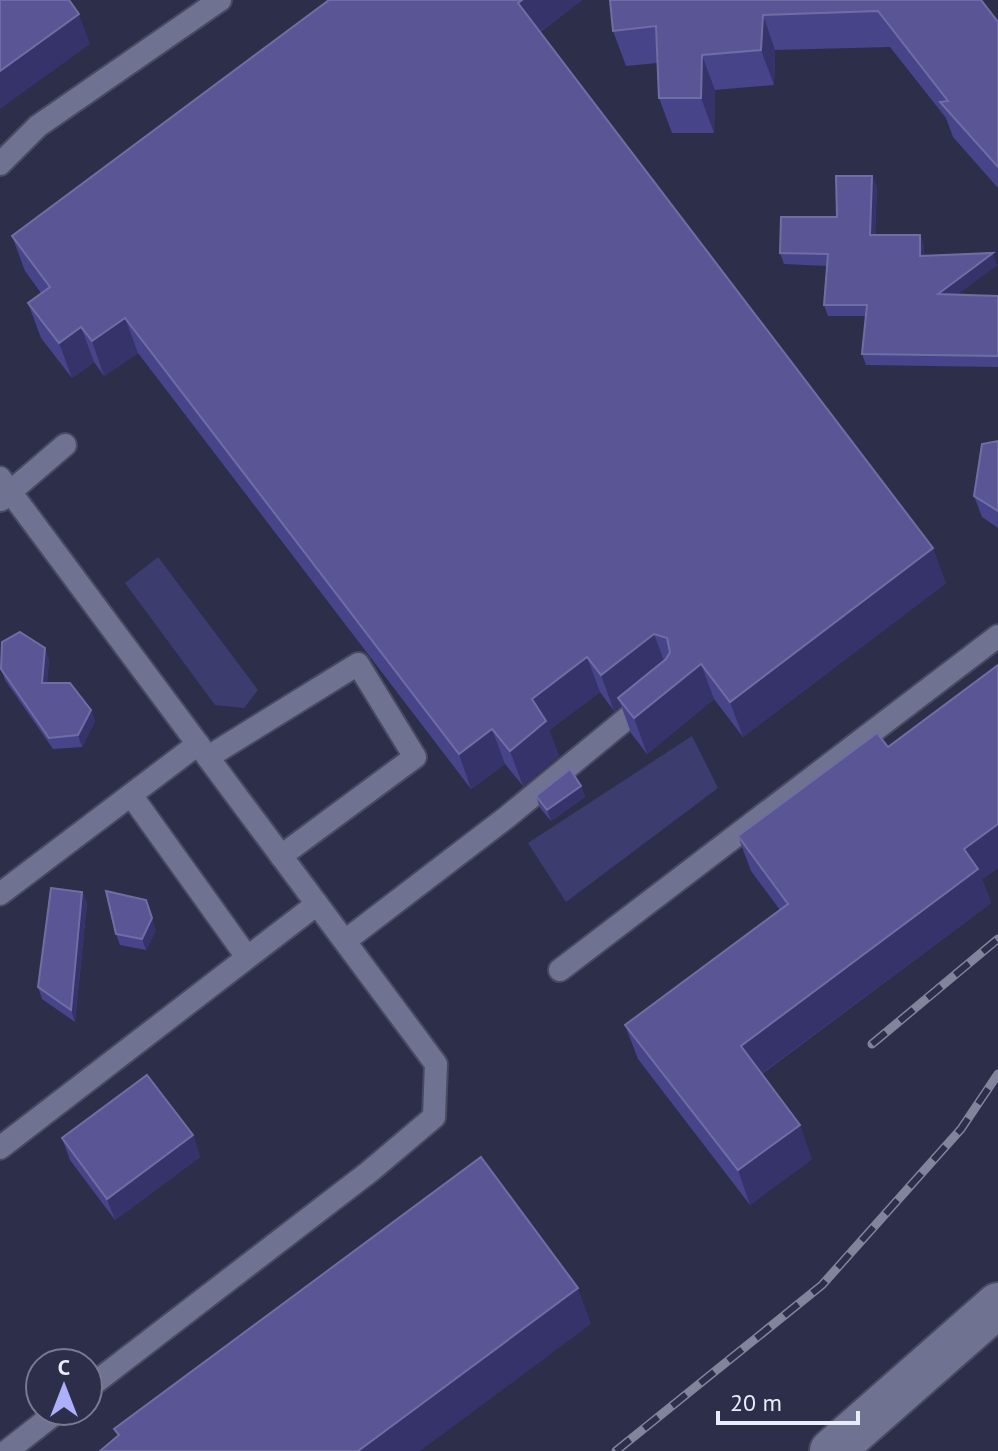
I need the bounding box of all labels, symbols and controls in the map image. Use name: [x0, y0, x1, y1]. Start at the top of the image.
north arrow: [24, 1347, 104, 1427]
text: С: [58, 1353, 70, 1381]
scale bar: [718, 1375, 858, 1425]
text: 20 m: [730, 1387, 782, 1418]

